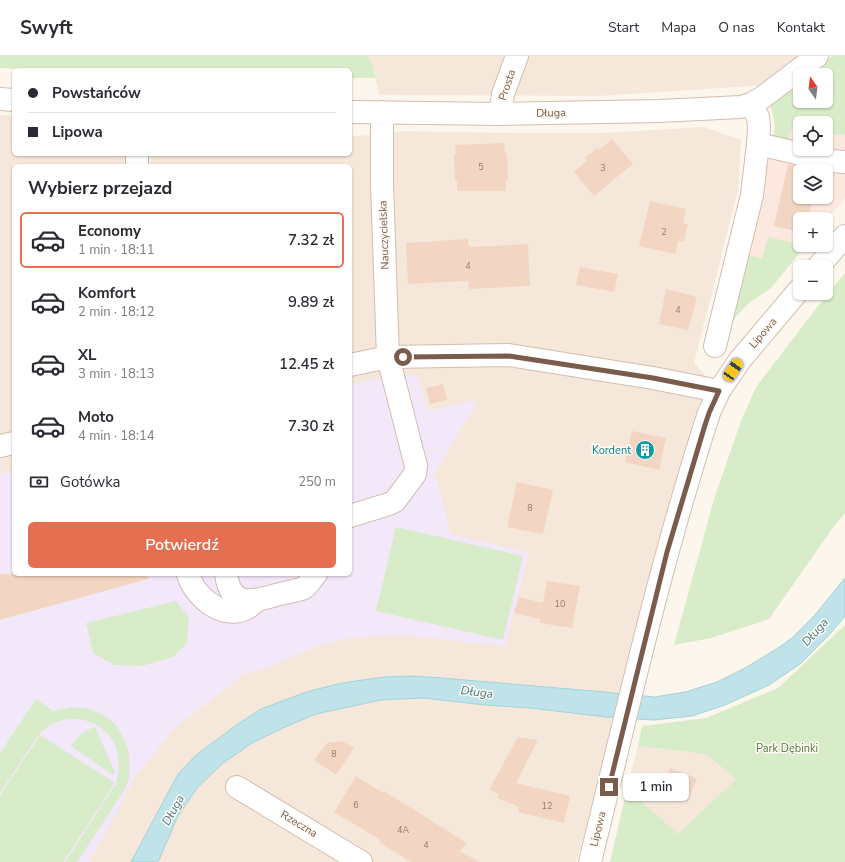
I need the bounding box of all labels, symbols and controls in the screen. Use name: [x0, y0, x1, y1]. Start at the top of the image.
text: Swyft: [20, 15, 73, 41]
text: Start: [608, 18, 639, 37]
text: Mapa: [661, 18, 696, 37]
text: O nas: [718, 18, 755, 37]
text: Kontakt: [777, 18, 825, 37]
street label: Prosta: [495, 67, 519, 102]
north arrow: [793, 68, 833, 108]
map controls: [793, 68, 833, 300]
text: Powstańców: [52, 83, 141, 103]
street label: Długa: [536, 105, 566, 121]
button: locate: [793, 116, 833, 156]
text: Lipowa: [52, 122, 103, 142]
house number: 5: [478, 161, 484, 173]
house number: 3: [600, 162, 606, 174]
button: layers: [793, 164, 833, 204]
text: Wybierz przejazd: [28, 176, 172, 200]
street label: Nauczycielska: [375, 200, 393, 270]
button: +: [793, 212, 833, 252]
text: Economy: [78, 221, 141, 241]
icon: car: [30, 222, 66, 258]
house number: 2: [661, 226, 667, 238]
text: 7.32 zł: [288, 230, 334, 250]
text: 1 min · 18:11: [78, 241, 154, 259]
house number: 4: [465, 260, 471, 272]
button: −: [793, 260, 833, 300]
text: Komfort: [78, 283, 136, 303]
icon: car: [30, 284, 66, 320]
text: 9.89 zł: [288, 292, 334, 312]
text: 2 min · 18:12: [78, 303, 154, 321]
house number: 4: [675, 304, 681, 316]
street label: Lipowa: [746, 314, 780, 352]
text: XL: [78, 345, 97, 365]
icon: car: [30, 346, 66, 382]
route start: [394, 348, 412, 366]
text: 12.45 zł: [279, 354, 334, 374]
car: [721, 357, 745, 383]
text: 3 min · 18:13: [78, 365, 154, 383]
text: Moto: [78, 407, 114, 427]
icon: car: [30, 408, 66, 444]
text: 7.30 zł: [288, 416, 334, 436]
text: 4 min · 18:14: [78, 427, 154, 445]
building icon: Kordent: [634, 439, 656, 461]
place label: Kordent: [592, 443, 631, 458]
icon: cash: [28, 471, 50, 493]
text: Gotówka: [60, 472, 121, 492]
text: 250 m: [298, 473, 336, 491]
house number: 8: [527, 502, 533, 514]
button: Potwierdź: [28, 522, 336, 568]
house number: 10: [555, 598, 565, 610]
water label: Długa: [798, 615, 832, 649]
water label: Długa: [460, 682, 494, 702]
park label: Park Dębinki: [756, 741, 818, 756]
house number: 8: [331, 748, 337, 760]
callout: 1 min: [623, 773, 689, 801]
route end: [600, 778, 618, 796]
text: 1 min: [639, 778, 673, 796]
water label: Długa: [158, 792, 188, 828]
house number: 6: [353, 799, 359, 811]
house number: 12: [542, 800, 552, 812]
street label: Rzeczna: [278, 807, 320, 841]
street label: Lipowa: [586, 810, 610, 848]
house number: 4A: [397, 824, 409, 836]
house number: 4: [423, 839, 429, 851]

